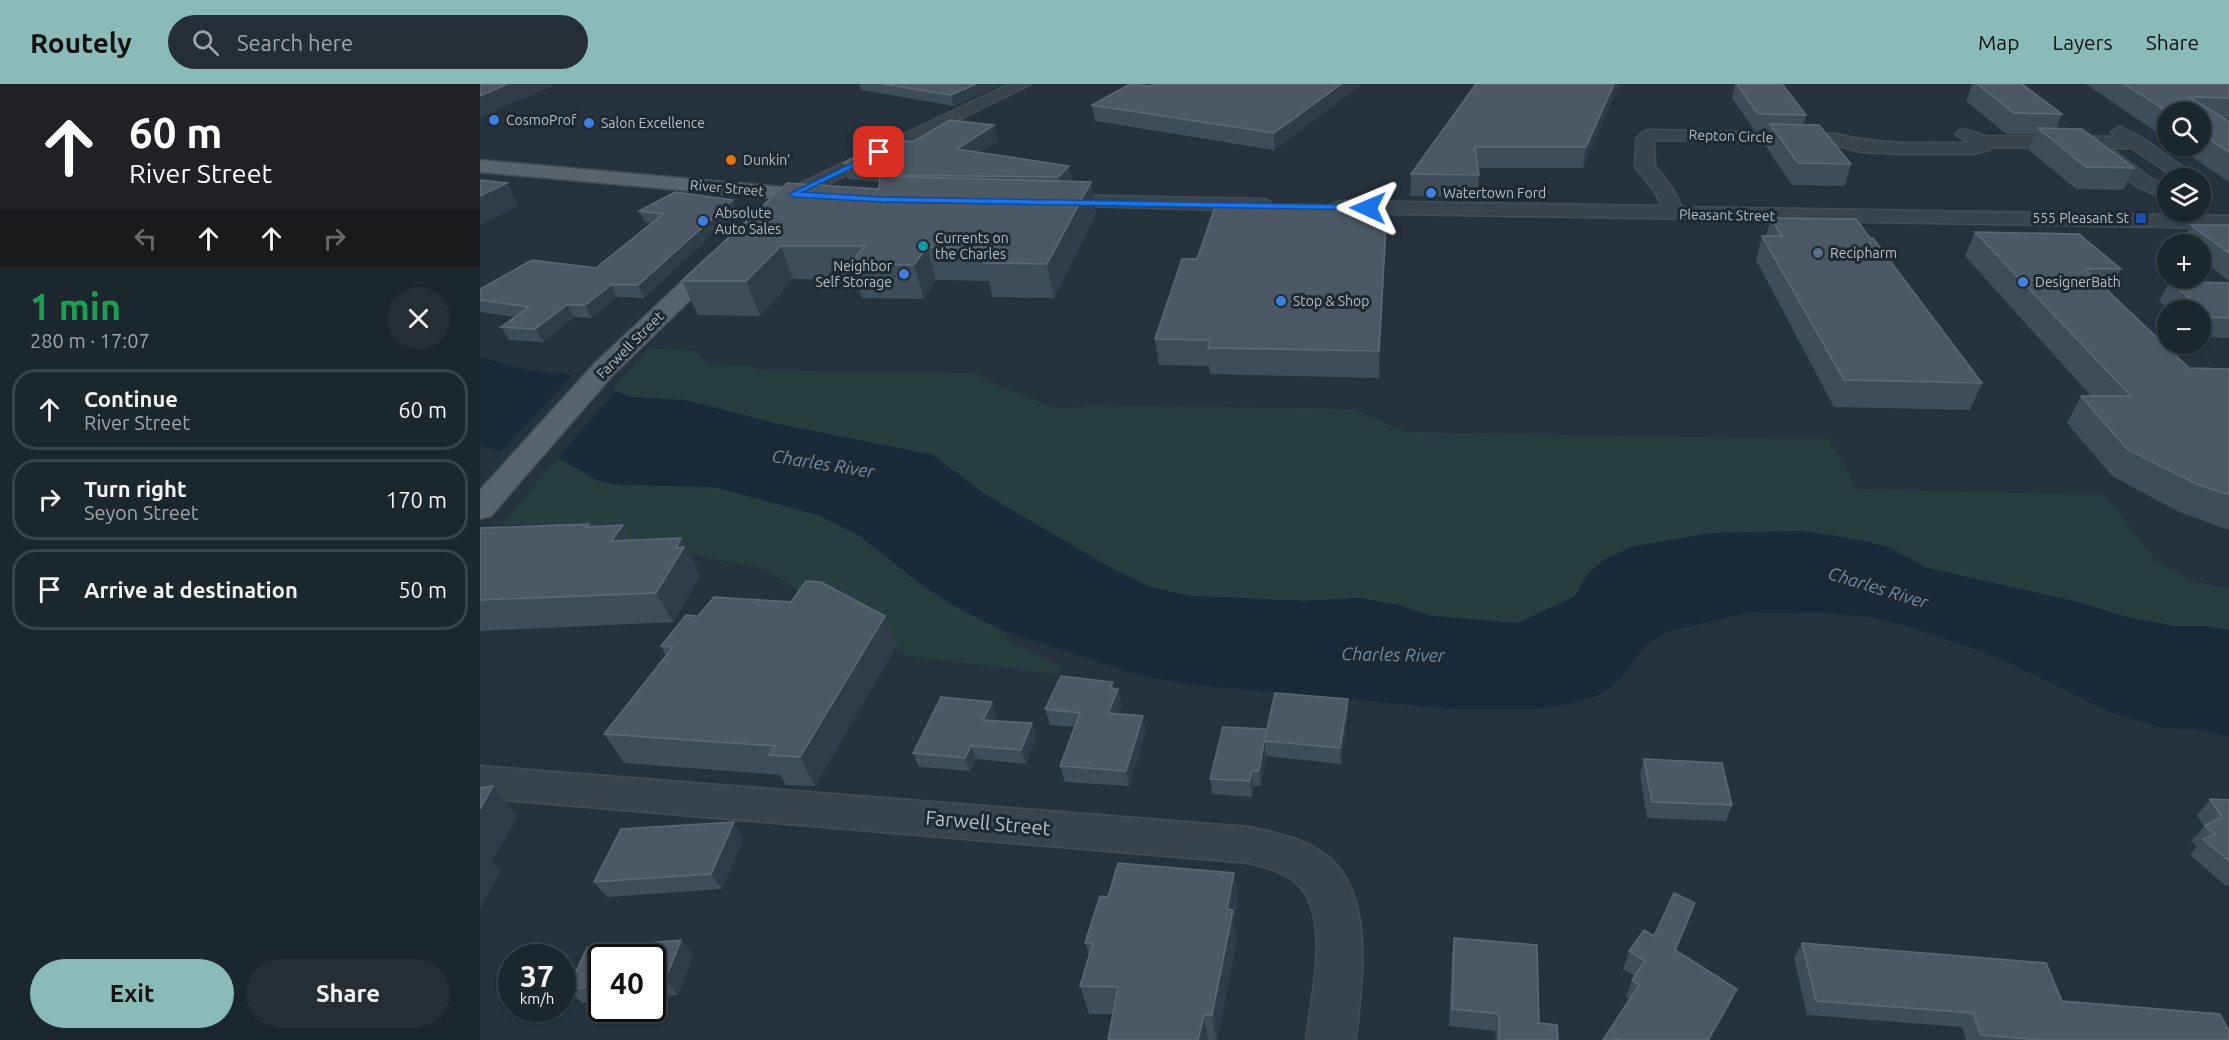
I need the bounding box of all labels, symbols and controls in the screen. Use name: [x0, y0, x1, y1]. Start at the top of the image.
search box: [168, 15, 588, 69]
icon: search: [189, 26, 222, 59]
text: Routely: [30, 27, 132, 58]
text: Search here: [237, 30, 353, 55]
text: Map: [1978, 30, 2019, 54]
text: Layers: [2052, 30, 2113, 54]
text: Share: [2146, 30, 2199, 54]
map controls: [2157, 102, 2211, 354]
button: search: [2157, 102, 2211, 156]
icon: ahead: [30, 108, 108, 186]
text: 60 m: [129, 109, 223, 156]
place label: CosmoProf: [506, 112, 577, 128]
marker: CosmoProf: [487, 113, 501, 127]
place label: Salon Excellence: [601, 115, 705, 131]
marker: Salon Excellence: [582, 116, 596, 130]
pin: [853, 126, 904, 177]
street label: Repton Circle: [1688, 127, 1774, 145]
icon: arrive: [862, 135, 895, 168]
place label: Dunkin': [743, 152, 790, 168]
marker: Dunkin': [724, 153, 738, 167]
text: River Street: [129, 158, 272, 188]
button: layers: [2157, 168, 2211, 222]
position arrow: [1336, 176, 1400, 240]
street label: River Street: [689, 177, 765, 199]
place label: Watertown Ford: [1443, 185, 1546, 201]
marker: Watertown Ford: [1424, 186, 1438, 200]
place label: Absolute Auto Sales: [715, 205, 781, 237]
street label: Pleasant Street: [1679, 206, 1776, 224]
place label: 555 Pleasant St: [2032, 210, 2129, 226]
marker: 555 Pleasant St: [2134, 211, 2148, 225]
marker: Absolute Auto Sales: [696, 214, 710, 228]
icon: left: [129, 222, 162, 255]
icon: ahead: [192, 222, 225, 255]
icon: ahead: [255, 222, 288, 255]
icon: right: [318, 222, 351, 255]
place label: Currents on the Charles: [935, 230, 1009, 262]
button: +: [2157, 234, 2211, 288]
marker: Currents on the Charles: [916, 239, 930, 253]
place label: Recipharm: [1830, 245, 1897, 261]
marker: Recipharm: [1811, 246, 1825, 260]
place label: Neighbor Self Storage: [815, 258, 893, 290]
marker: Neighbor Self Storage: [897, 267, 911, 281]
place label: DesignerBath: [2035, 274, 2121, 290]
marker: DesignerBath: [2016, 275, 2030, 289]
text: 1 min: [30, 286, 121, 327]
button: close: [387, 287, 450, 350]
place label: Stop & Shop: [1293, 293, 1369, 309]
marker: Stop & Shop: [1274, 294, 1288, 308]
button: −: [2157, 300, 2211, 354]
street label: Farwell Street: [593, 308, 667, 382]
text: 280 m · 17:07: [30, 329, 150, 352]
text: Continue: [84, 386, 178, 411]
icon: ahead: [33, 393, 66, 426]
text: 60 m: [398, 397, 447, 422]
text: River Street: [84, 411, 190, 434]
water label: Charles River: [770, 445, 877, 481]
text: Turn right: [84, 476, 186, 501]
icon: right: [33, 483, 66, 516]
text: 170 m: [386, 487, 447, 512]
text: Seyon Street: [84, 501, 199, 524]
water label: Charles River: [1826, 562, 1932, 612]
icon: arrive: [33, 573, 66, 606]
text: Arrive at destination: [84, 577, 298, 602]
text: 50 m: [398, 577, 447, 602]
water label: Charles River: [1341, 643, 1446, 665]
street label: Farwell Street: [925, 806, 1052, 839]
speed limit sign: 40: [588, 944, 666, 1022]
button: Exit: [30, 959, 234, 1028]
button: Share: [246, 959, 450, 1028]
text: 37: [520, 959, 554, 993]
text: km/h: [520, 990, 554, 1007]

